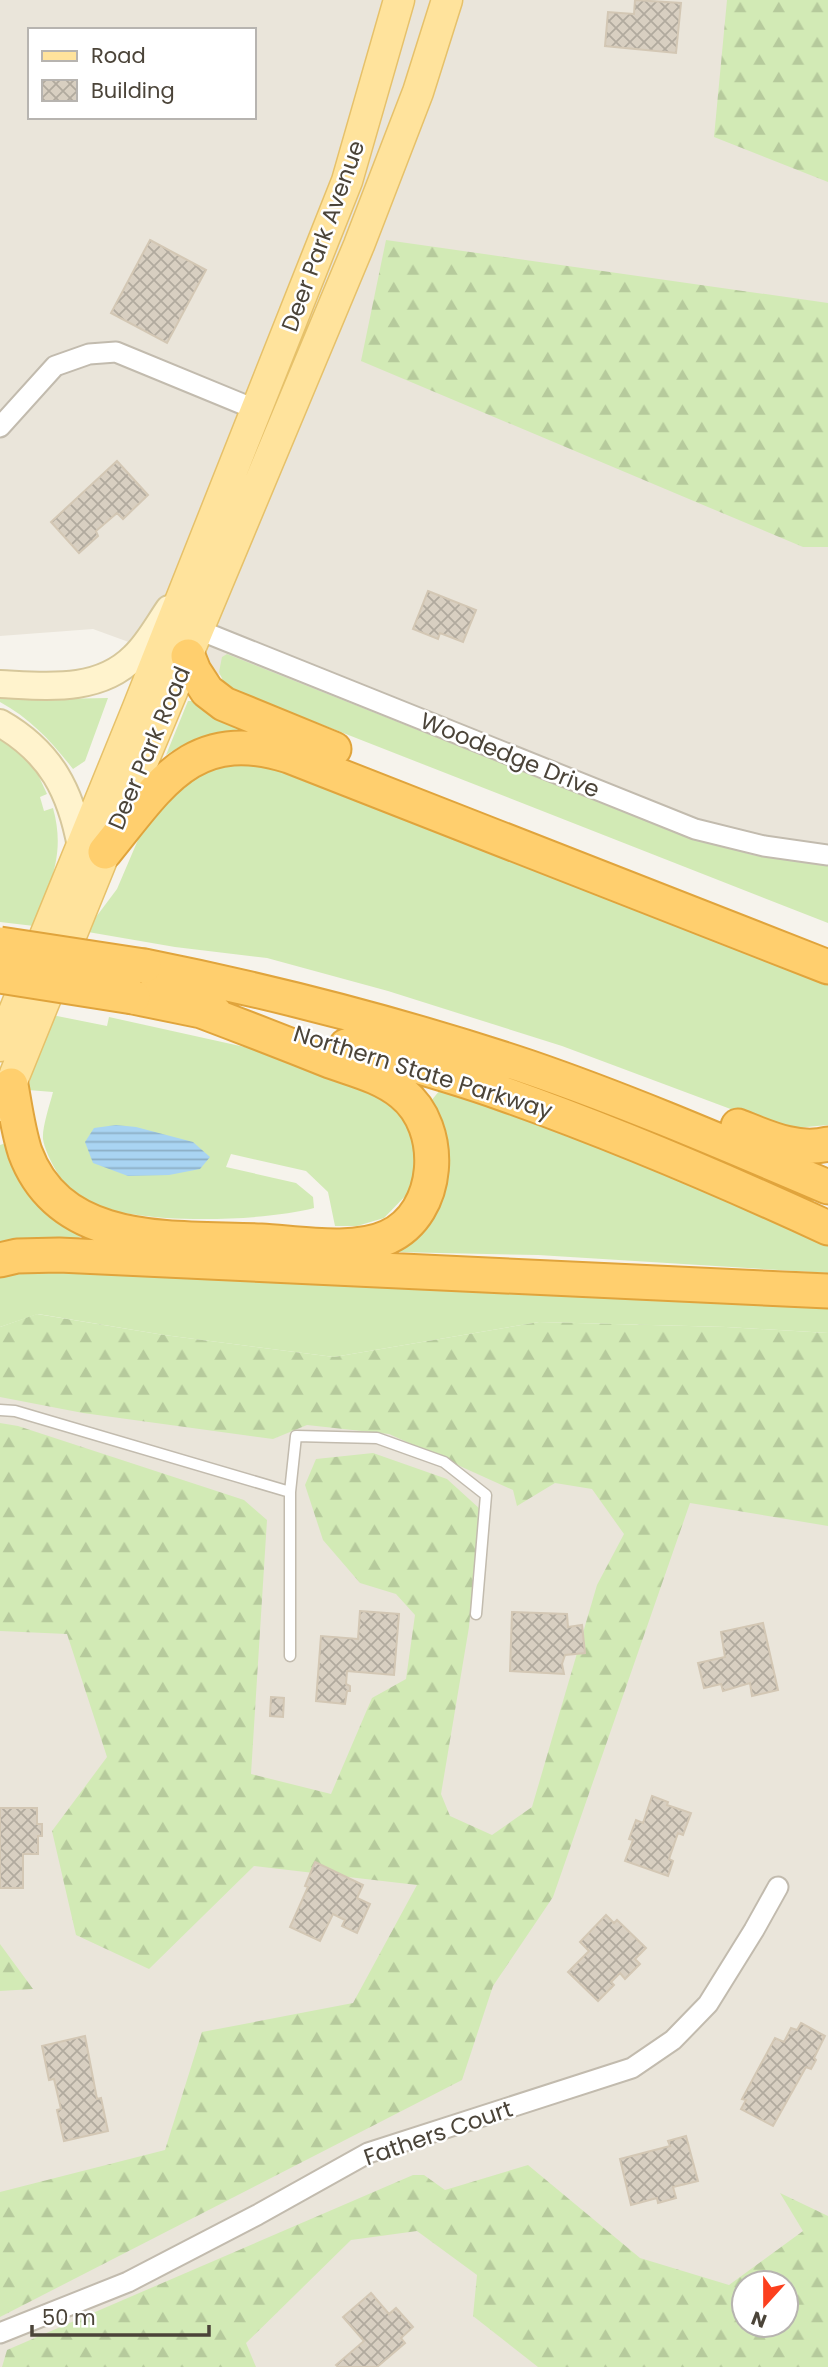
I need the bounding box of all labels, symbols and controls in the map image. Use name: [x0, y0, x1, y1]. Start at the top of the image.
legend: [28, 28, 256, 119]
text: Road: [91, 41, 146, 70]
text: Building: [91, 76, 175, 105]
street label: Deer Park Avenue: [274, 136, 372, 336]
street label: Deer Park Road: [100, 661, 198, 835]
street label: Woodedge Drive: [416, 704, 604, 806]
street label: Northern State Parkway: [290, 1017, 556, 1127]
street label: Fathers Court: [359, 2093, 517, 2173]
north arrow: [730, 2269, 800, 2339]
scale bar: [32, 2294, 208, 2338]
text: 50 m: [42, 2303, 96, 2332]
text: N: [748, 2304, 771, 2335]

